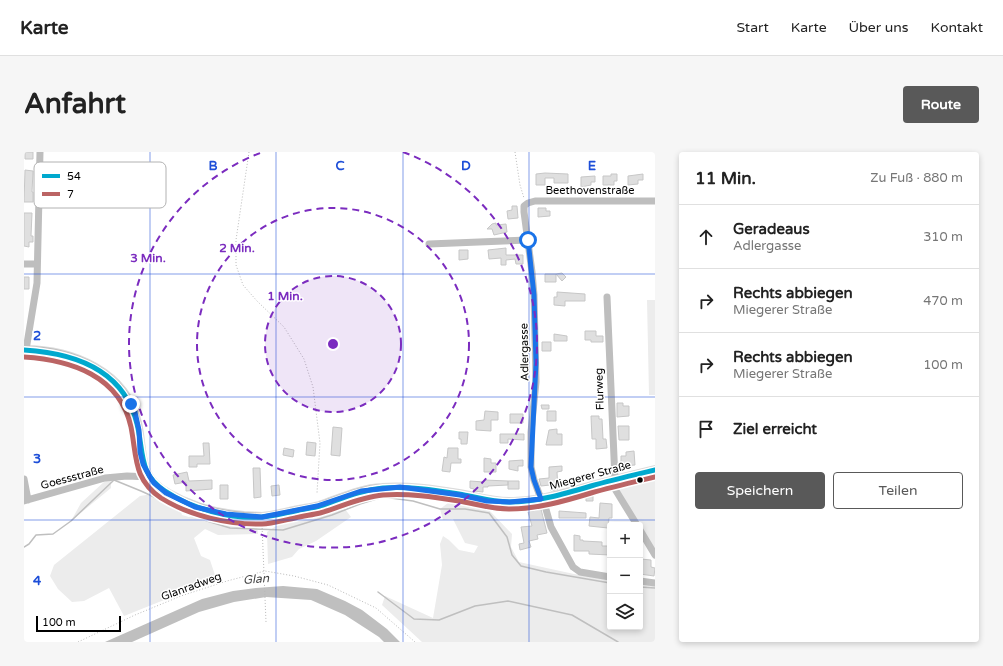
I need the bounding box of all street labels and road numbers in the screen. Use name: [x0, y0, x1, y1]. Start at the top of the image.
street label: Beethovenstraße: [546, 184, 634, 197]
street label: Adlergasse: [517, 323, 532, 381]
street label: Flurweg: [592, 368, 607, 410]
street label: Miegerer Straße: [548, 458, 632, 493]
street label: Goessstraße: [39, 463, 105, 492]
street label: Glanradweg: [159, 570, 223, 603]

